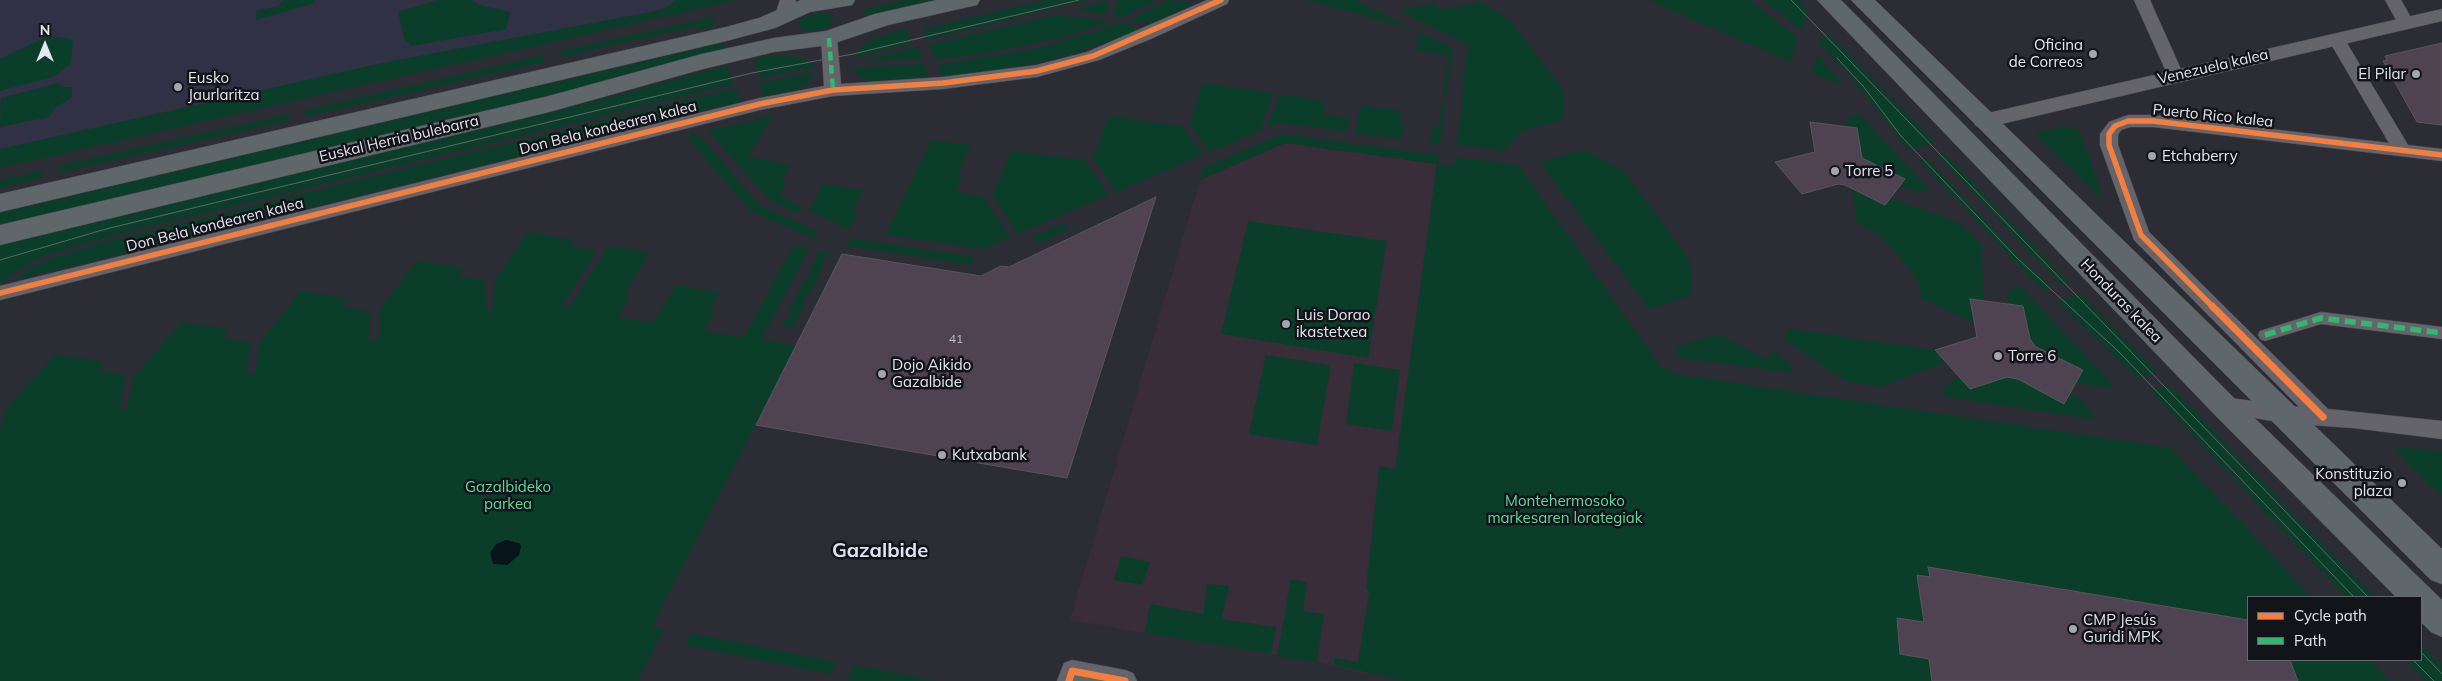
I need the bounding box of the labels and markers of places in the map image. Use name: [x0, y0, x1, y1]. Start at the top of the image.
place label: Oficina de Correos: [2009, 36, 2083, 71]
marker: Oficina de Correos: [2087, 48, 2099, 60]
place label: El Pilar: [2358, 65, 2406, 83]
marker: El Pilar: [2410, 68, 2422, 80]
place label: Eusko Jaurlaritza: [188, 69, 260, 104]
marker: Eusko Jaurlaritza: [172, 81, 184, 93]
place label: Etchaberry: [2162, 147, 2238, 165]
marker: Etchaberry: [2146, 150, 2158, 162]
place label: Torre 5: [1845, 162, 1893, 180]
marker: Torre 5: [1829, 165, 1841, 177]
place label: Luis Dorao ikastetxea: [1296, 306, 1370, 341]
marker: Luis Dorao ikastetxea: [1280, 318, 1292, 330]
place label: Torre 6: [2008, 347, 2056, 365]
marker: Torre 6: [1992, 350, 2004, 362]
place label: Dojo Aikido Gazalbide: [892, 356, 971, 391]
marker: Dojo Aikido Gazalbide: [876, 368, 888, 380]
place label: Kutxabank: [952, 446, 1027, 464]
marker: Kutxabank: [936, 449, 948, 461]
place label: Konstituzio plaza: [2315, 465, 2392, 500]
marker: Konstituzio plaza: [2396, 477, 2408, 489]
place label: CMP Jesús Guridi MPK: [2083, 611, 2160, 646]
marker: CMP Jesús Guridi MPK: [2067, 623, 2079, 635]

